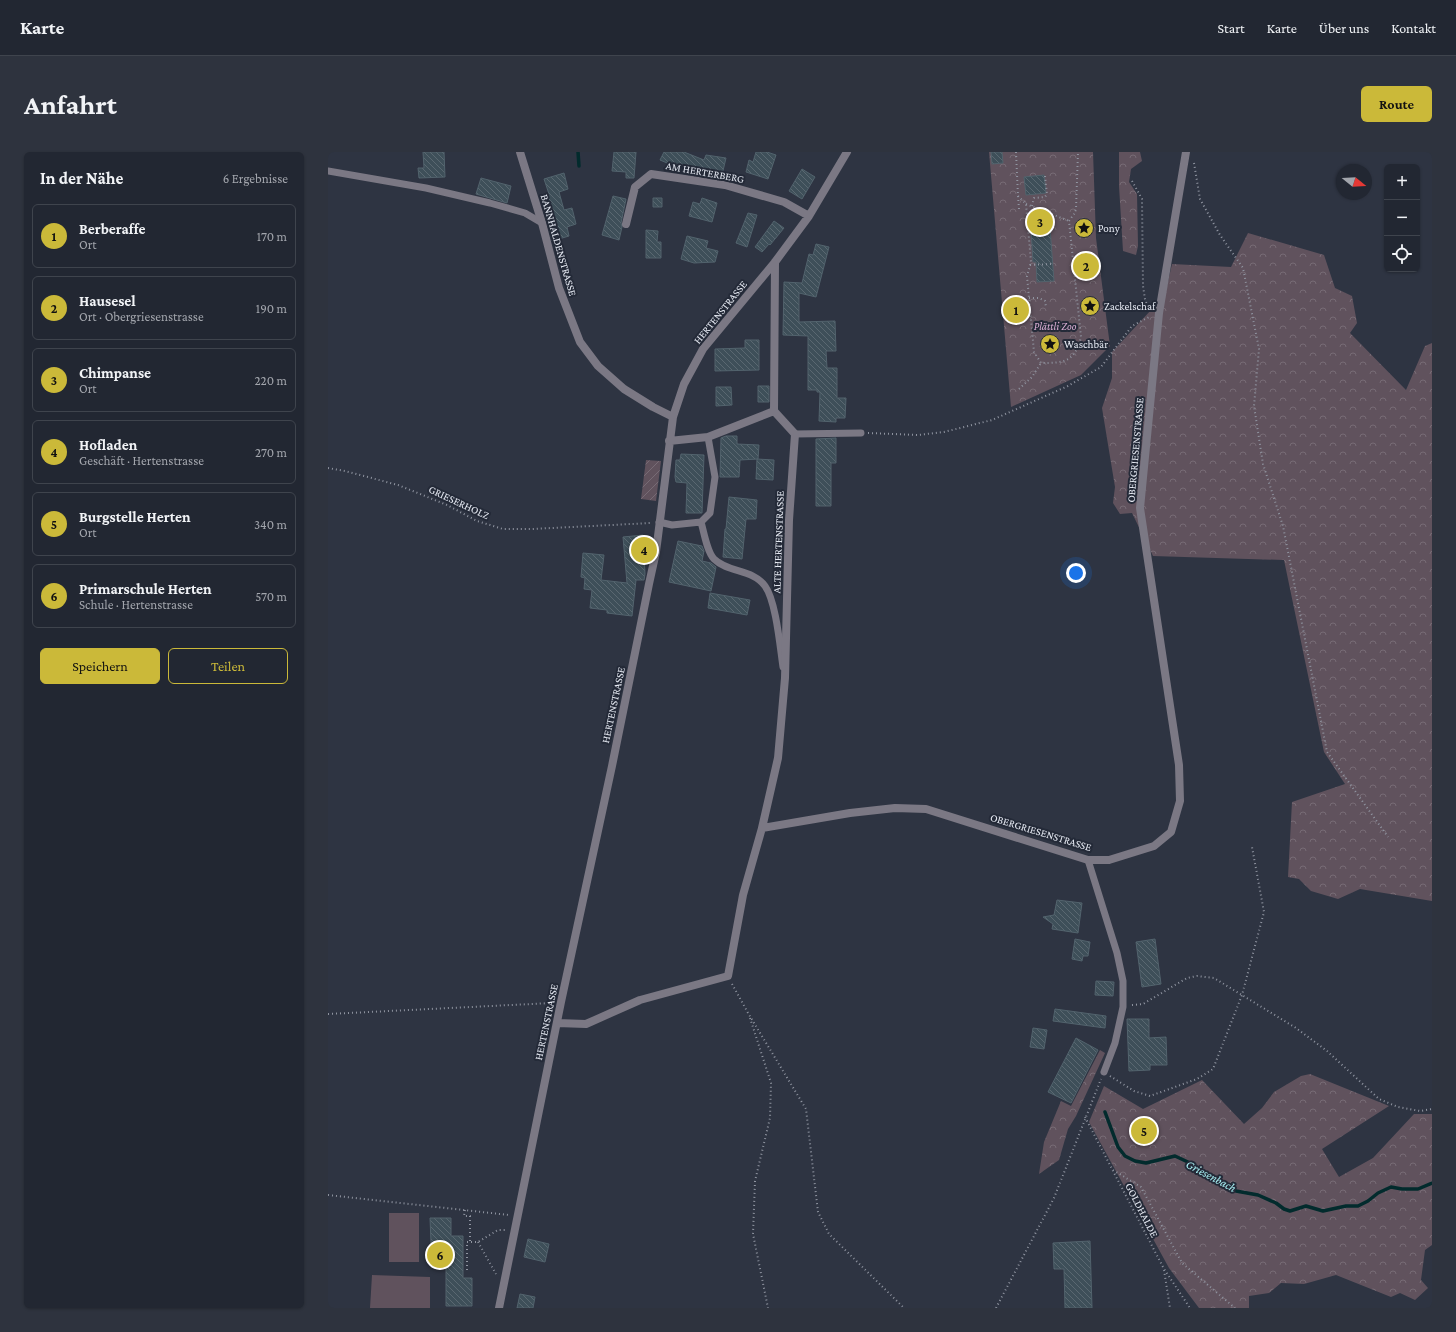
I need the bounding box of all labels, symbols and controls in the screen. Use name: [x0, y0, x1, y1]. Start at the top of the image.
text: Karte: [20, 17, 64, 38]
text: Start: [1218, 20, 1245, 36]
text: Karte: [1267, 20, 1297, 36]
text: Über uns: [1319, 20, 1369, 36]
text: Kontakt: [1391, 20, 1436, 36]
button: Route: [1361, 86, 1432, 122]
text: Anfahrt: [24, 89, 117, 120]
street label: AM HERTERBERG: [665, 159, 745, 185]
north arrow: [1336, 164, 1372, 200]
map controls: [1384, 164, 1420, 272]
button: +: [1384, 164, 1420, 200]
text: In der Nähe: [40, 169, 123, 188]
text: 6 Ergebnisse: [223, 171, 288, 186]
street label: BANNHALDENSTRASSE: [539, 193, 579, 297]
button: −: [1384, 200, 1420, 236]
pin: 3: [1027, 207, 1053, 237]
place icon: Pony: [1073, 217, 1095, 239]
text: Berberaffe: [79, 221, 145, 237]
place label: Pony: [1098, 222, 1121, 235]
text: 1: [52, 229, 56, 244]
text: 170 m: [257, 229, 287, 244]
button: locate: [1384, 236, 1420, 272]
text: Ort: [79, 237, 97, 252]
pin: 2: [1073, 251, 1099, 281]
street label: HERTENSTRASSE: [691, 278, 749, 346]
text: Hausesel: [79, 293, 136, 309]
pin: 1: [1003, 295, 1029, 325]
place icon: Zackelschaf: [1079, 295, 1101, 317]
place label: Zackelschaf: [1104, 300, 1156, 312]
text: 2: [51, 301, 57, 316]
text: 190 m: [256, 301, 287, 316]
text: Ort · Obergriesenstrasse: [79, 309, 204, 324]
park label: Plättli Zoo: [1034, 320, 1077, 332]
place icon: Waschbär: [1039, 333, 1061, 355]
place label: Waschbär: [1064, 338, 1108, 350]
text: Chimpanse: [79, 365, 151, 381]
text: 3: [51, 373, 57, 388]
text: 220 m: [254, 373, 287, 388]
text: Ort: [79, 381, 97, 396]
street label: OBERGRIESENSTRASSE: [1124, 397, 1146, 503]
text: Hofladen: [79, 437, 137, 453]
text: 4: [50, 445, 58, 460]
text: 270 m: [255, 445, 287, 460]
text: Geschäft · Hertenstrasse: [79, 453, 204, 468]
street label: GRIESERHOLZ: [427, 483, 491, 521]
street label: ALTE HERTENSTRASSE: [770, 490, 786, 593]
text: Burgstelle Herten: [79, 509, 191, 525]
text: 5: [51, 517, 57, 532]
text: 340 m: [254, 517, 287, 532]
text: Ort: [79, 525, 97, 540]
pin: 4: [631, 535, 657, 565]
your location: [1066, 563, 1086, 583]
text: Primarschule Herten: [79, 581, 212, 597]
text: 6: [50, 589, 58, 604]
text: 570 m: [255, 589, 287, 604]
text: Schule · Hertenstrasse: [79, 597, 193, 612]
button: Speichern: [40, 648, 160, 684]
button: Teilen: [168, 648, 288, 684]
street label: HERTENSTRASSE: [599, 666, 627, 744]
street label: OBERGRIESENSTRASSE: [989, 811, 1093, 853]
street label: HERTENSTRASSE: [532, 983, 560, 1061]
pin: 5: [1131, 1116, 1157, 1146]
water label: Griesenbach: [1184, 1157, 1239, 1195]
street label: GOLDHALDE: [1123, 1181, 1161, 1239]
pin: 6: [427, 1240, 453, 1270]

